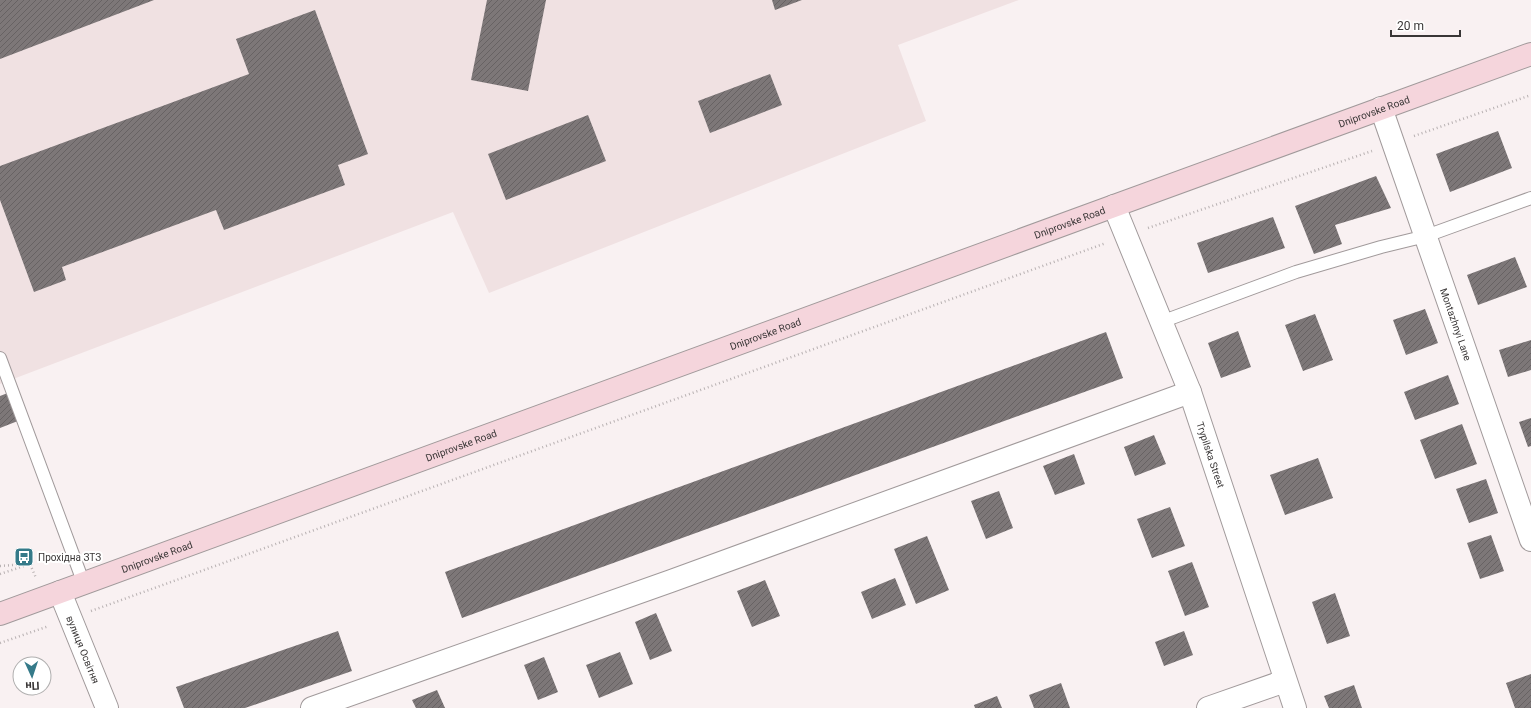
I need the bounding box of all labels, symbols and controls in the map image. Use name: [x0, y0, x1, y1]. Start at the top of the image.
scale bar: [1391, 12, 1460, 38]
text: 20 m: [1397, 19, 1424, 33]
street label: Dniprovske Road: [1337, 93, 1411, 129]
street label: Dniprovske Road: [1032, 204, 1107, 240]
street label: Montazhnyi Lane: [1438, 287, 1474, 362]
street label: Dniprovske Road: [728, 316, 802, 352]
street label: Trypilska Street: [1195, 420, 1227, 489]
street label: Dniprovske Road: [424, 427, 498, 463]
street label: Dniprovske Road: [120, 539, 194, 575]
bus stop icon: Прохідна ЗТЗ: [13, 546, 35, 568]
place label: Прохідна ЗТЗ: [38, 552, 101, 563]
street label: вулиця Освітня: [65, 614, 102, 685]
north arrow: [12, 656, 52, 696]
text: Пн: [25, 679, 40, 692]

